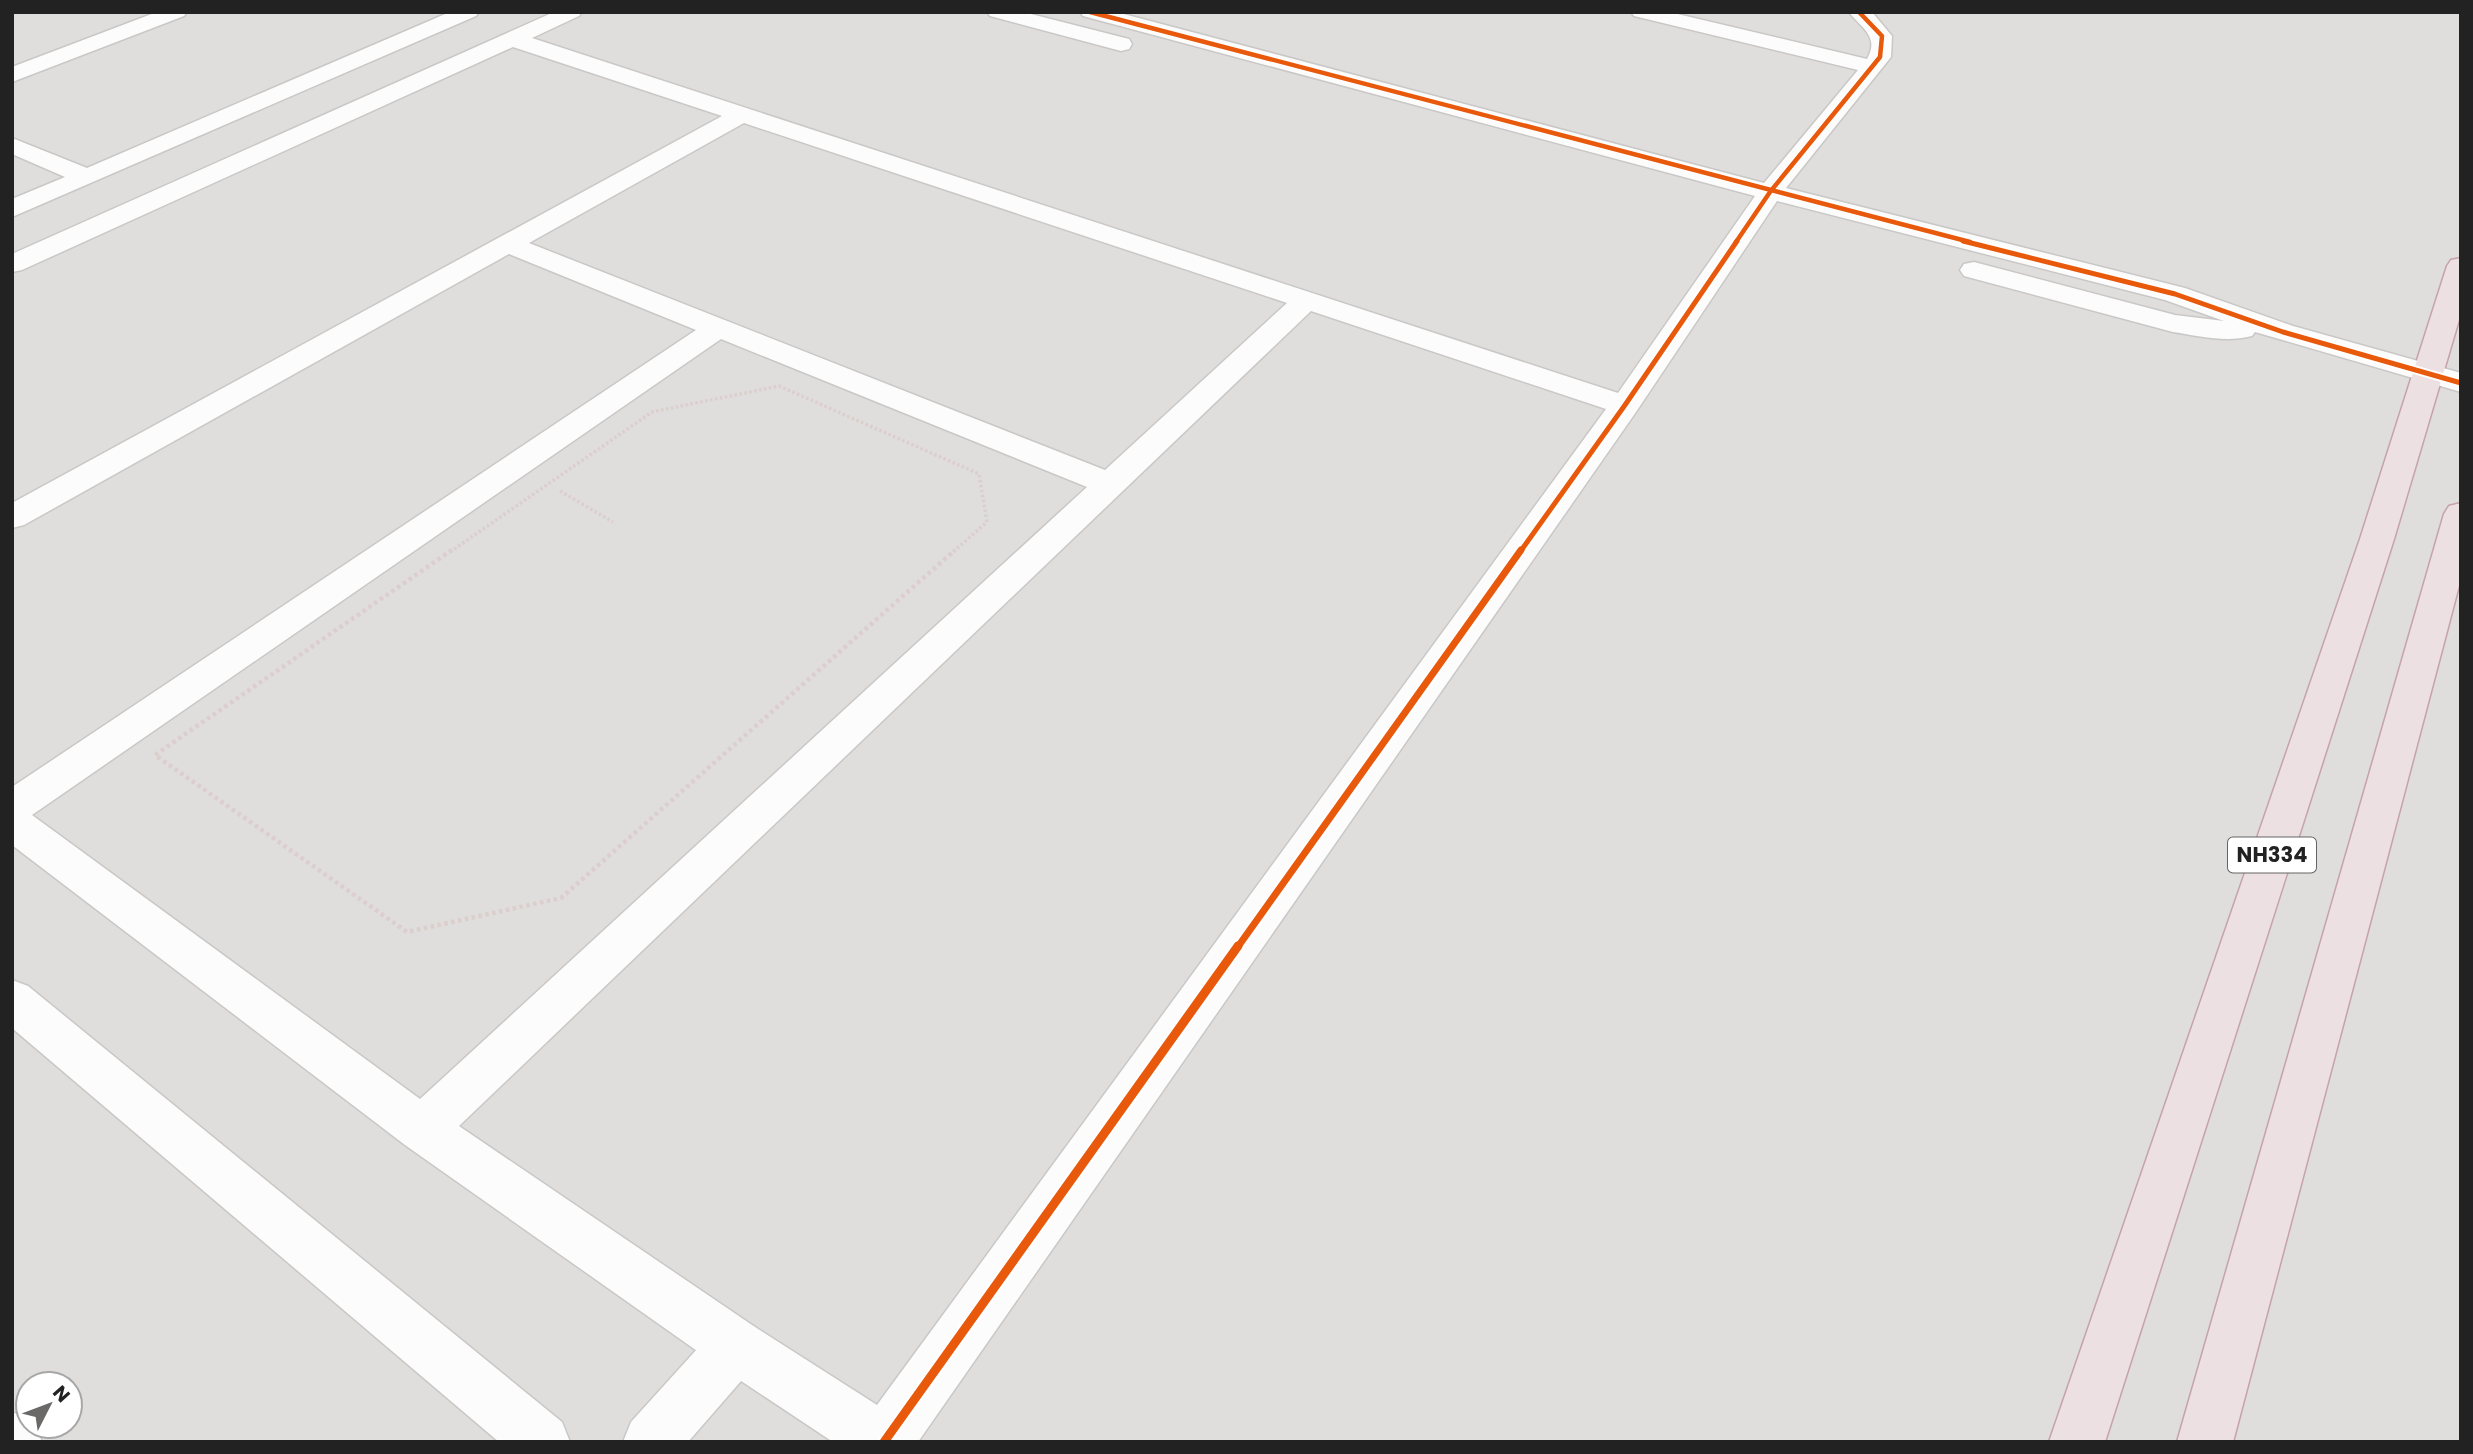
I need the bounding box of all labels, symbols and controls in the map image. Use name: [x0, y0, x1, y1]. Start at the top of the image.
road number: NH334: [2228, 838, 2316, 872]
north arrow: [14, 1370, 84, 1440]
text: N: [46, 1380, 76, 1408]

